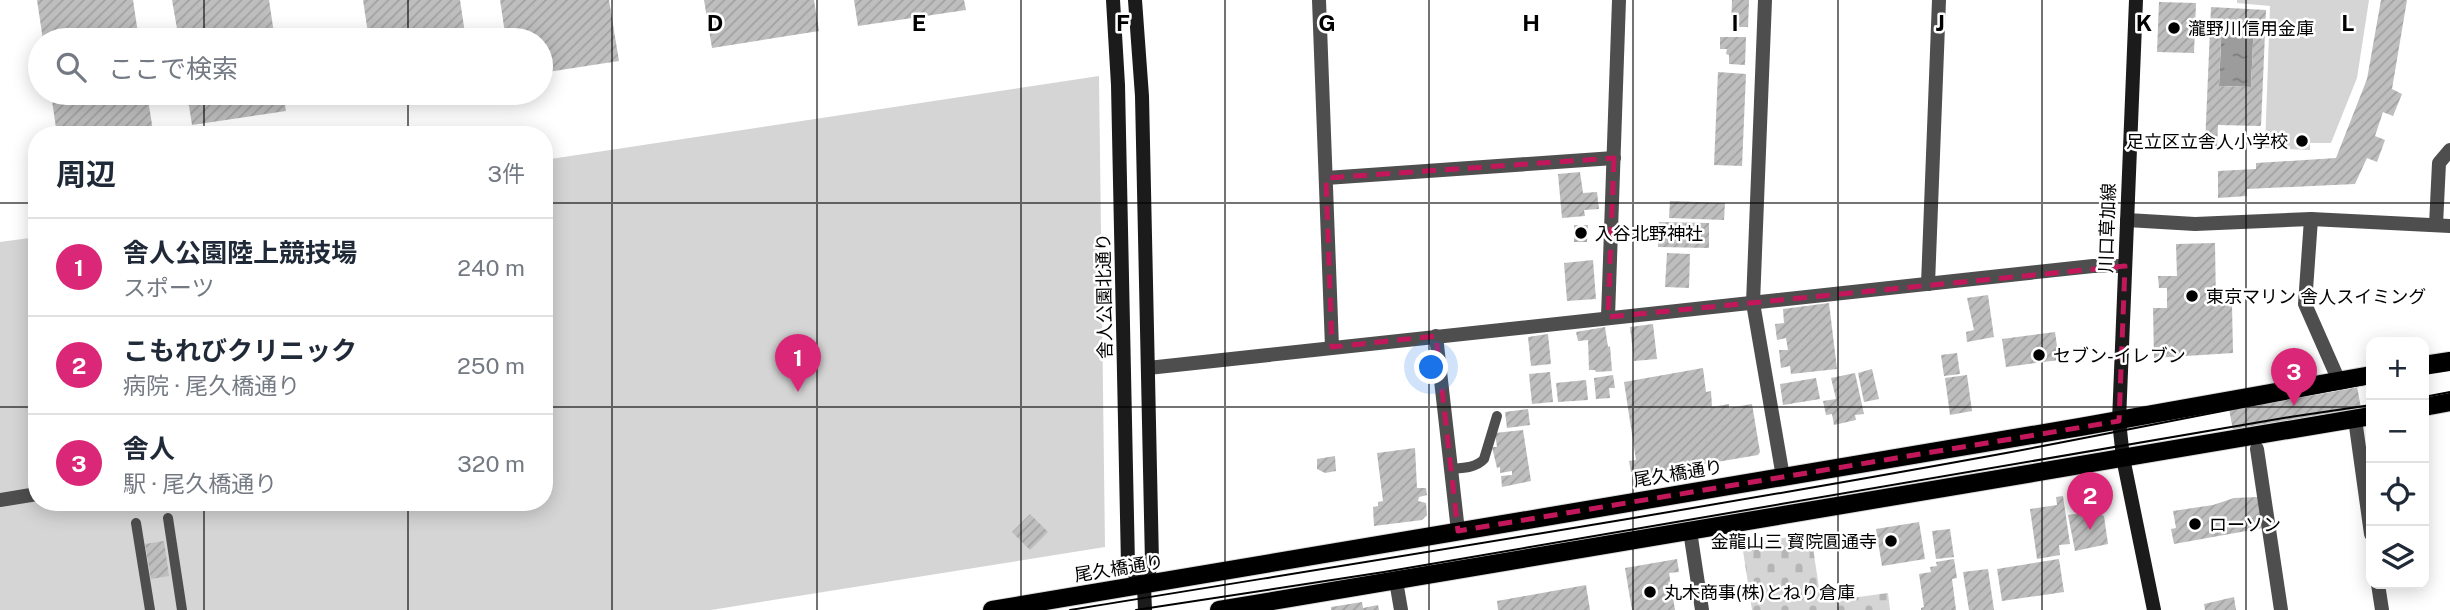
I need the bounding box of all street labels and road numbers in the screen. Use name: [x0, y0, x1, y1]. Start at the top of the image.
street label: 川口草加線: [2095, 183, 2119, 273]
street label: 舎人公園北通り: [1092, 233, 1116, 359]
street label: 尾久橋通り: [1632, 456, 1724, 490]
street label: 尾久橋通り: [1073, 551, 1165, 585]

